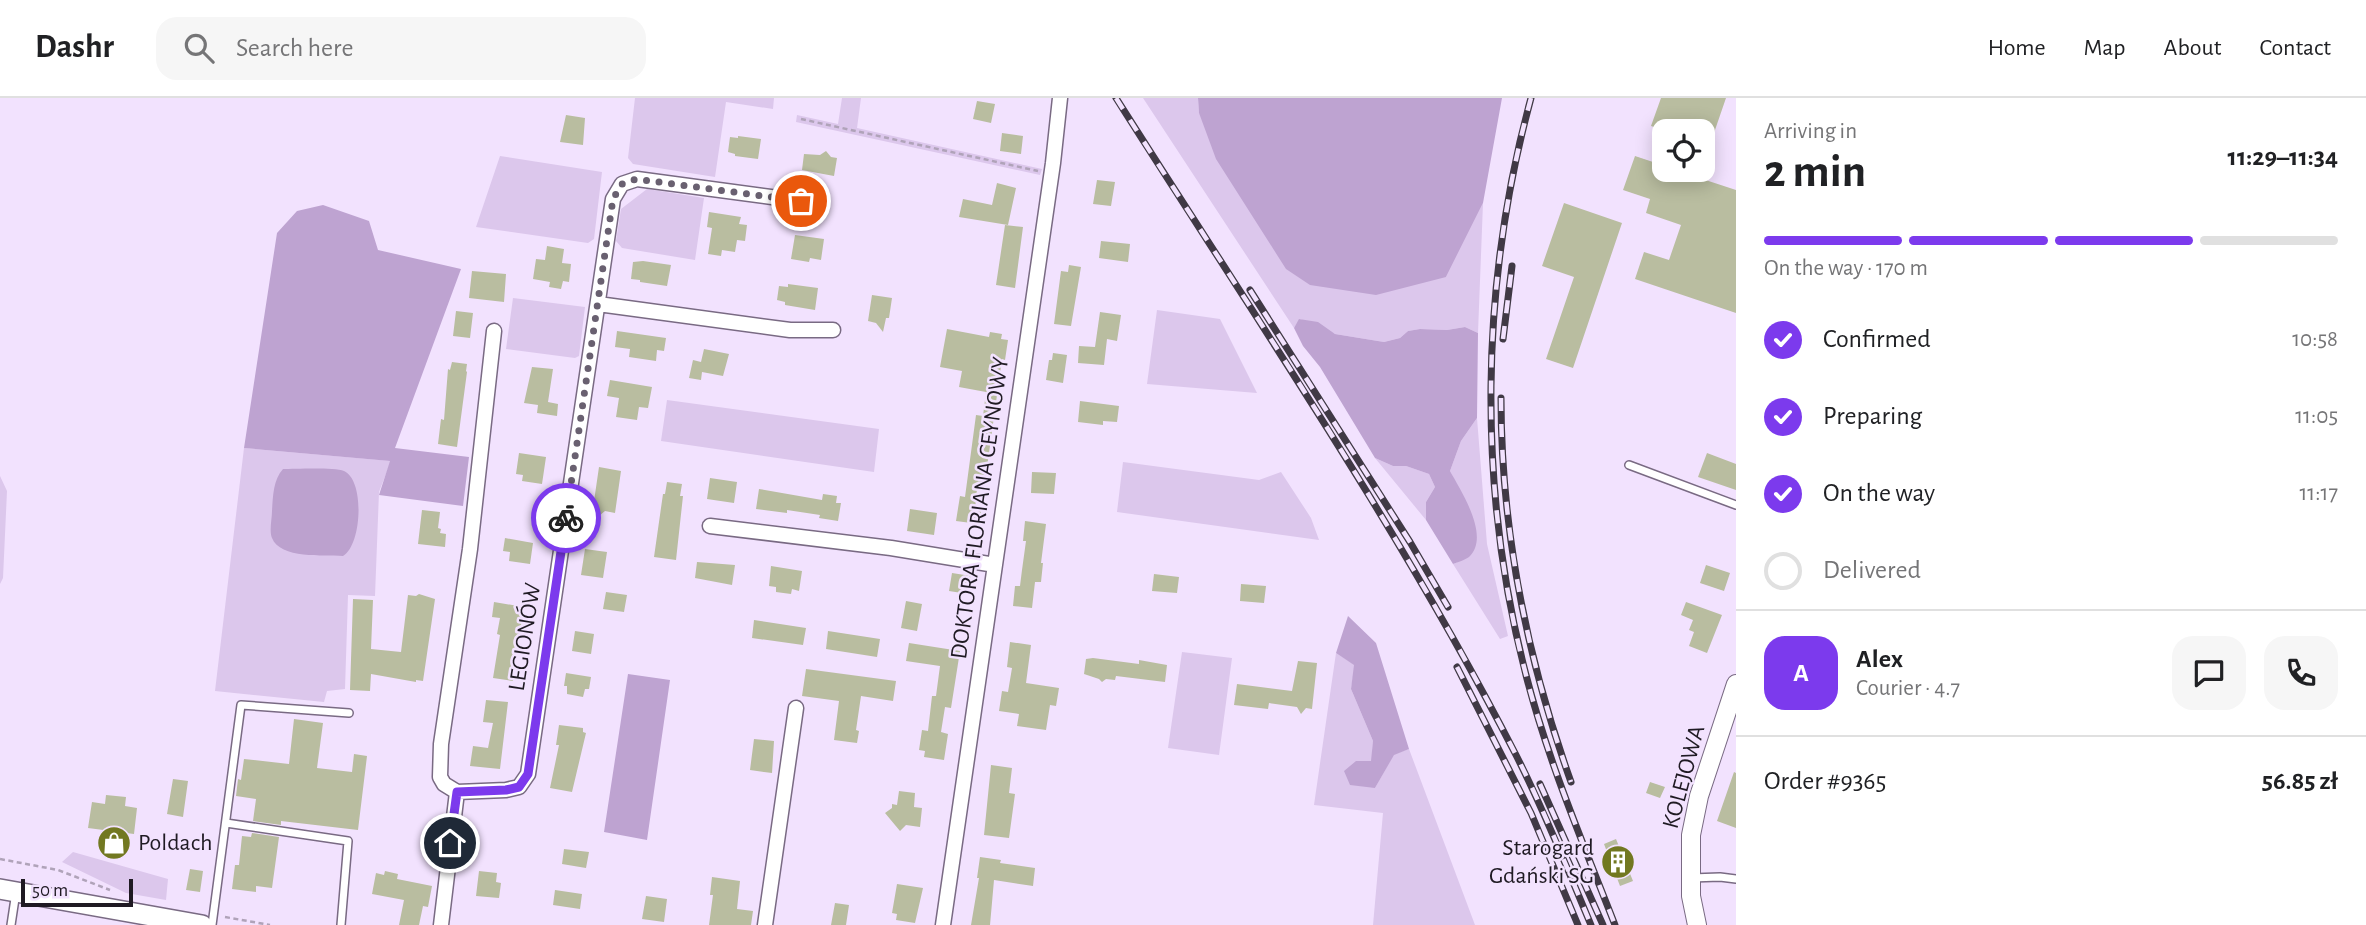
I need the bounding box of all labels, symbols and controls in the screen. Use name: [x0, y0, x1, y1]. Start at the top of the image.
search box: [156, 17, 646, 80]
icon: search: [180, 29, 218, 67]
text: Dashr: [35, 31, 114, 64]
text: Search here: [236, 35, 353, 61]
text: Home: [1988, 36, 2046, 60]
text: Map: [2084, 36, 2126, 60]
text: About: [2164, 36, 2221, 60]
text: Contact: [2259, 36, 2331, 60]
map controls: [1652, 119, 1715, 182]
button: locate: [1652, 119, 1715, 182]
text: Arriving in: [1764, 120, 1857, 143]
text: 11:29–11:34: [2228, 144, 2338, 170]
text: 2 min: [1764, 149, 1866, 195]
pin: [771, 171, 831, 231]
icon: bag: [782, 182, 820, 220]
text: On the way · 170 m: [1764, 257, 1928, 280]
icon: check: [1764, 321, 1802, 359]
text: Confirmed: [1823, 326, 1931, 352]
text: 10:58: [2292, 328, 2338, 351]
street label: DOKTORA FLORIANA CEYNOWY: [947, 355, 1013, 661]
icon: check: [1764, 398, 1802, 436]
text: Preparing: [1823, 403, 1922, 429]
text: 11:05: [2295, 405, 2338, 428]
icon: check: [1764, 475, 1802, 513]
text: On the way: [1823, 480, 1935, 506]
text: 11:17: [2299, 482, 2338, 505]
courier: [531, 483, 601, 553]
icon: bike: [547, 499, 585, 537]
text: Delivered: [1823, 557, 1921, 583]
street label: LEGIONÓW: [503, 580, 545, 693]
button: chat: [2172, 636, 2246, 710]
button: phone: [2264, 636, 2338, 710]
text: Alex: [1856, 646, 1903, 672]
text: A: [1793, 660, 1809, 686]
text: Courier · 4.7: [1856, 677, 1960, 700]
street label: KOLEJOWA: [1659, 723, 1709, 831]
text: Order #9365: [1764, 768, 1886, 794]
text: 56.85 zł: [2262, 768, 2338, 794]
pin: [420, 813, 480, 873]
shop icon: Poldach: [95, 824, 133, 862]
icon: home: [431, 824, 469, 862]
place label: Poldach: [138, 831, 212, 855]
place label: Starogard Gdański SG: [1489, 836, 1594, 888]
building icon: Starogard Gdański SG: [1599, 843, 1637, 881]
scale bar: [21, 876, 133, 908]
text: 50 m: [32, 881, 68, 900]

